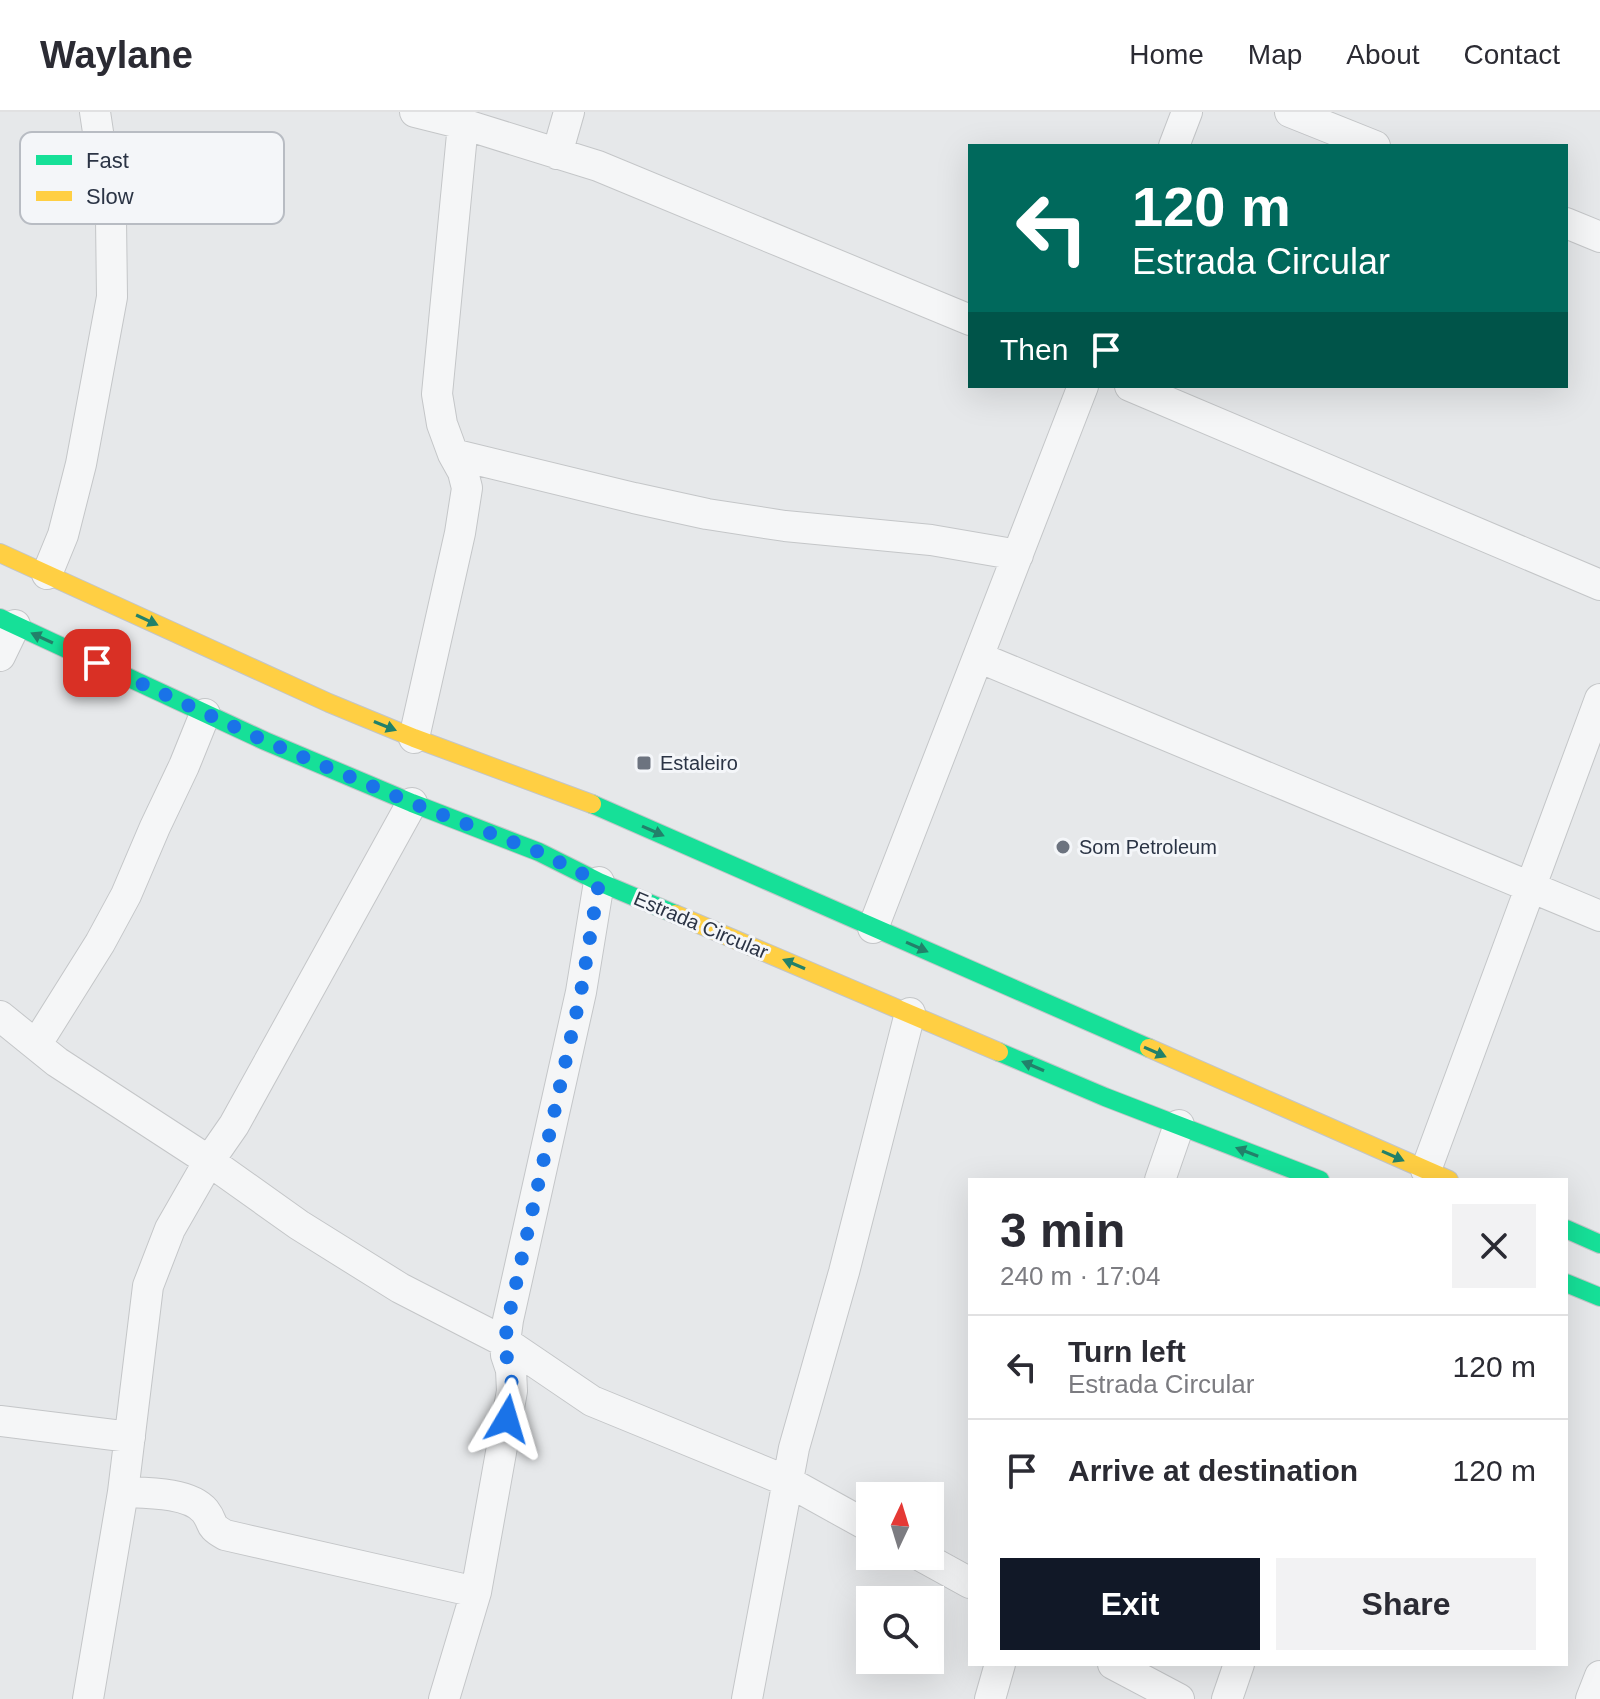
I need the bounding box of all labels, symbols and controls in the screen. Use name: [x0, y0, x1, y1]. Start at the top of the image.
text: Waylane: [40, 34, 193, 76]
text: Home: [1129, 39, 1204, 70]
text: Map: [1248, 39, 1302, 70]
text: About: [1346, 39, 1420, 70]
text: Contact: [1464, 39, 1560, 70]
legend: [20, 132, 284, 224]
text: Fast: [86, 148, 129, 173]
text: 120 m: [1132, 175, 1291, 238]
icon: left: [1000, 176, 1104, 280]
text: Slow: [86, 184, 134, 209]
text: Estrada Circular: [1132, 241, 1390, 282]
icon: arrive: [1084, 328, 1128, 372]
text: Then: [1000, 333, 1068, 366]
one-way arrow: [136, 613, 159, 627]
pin: [63, 629, 131, 697]
one-way arrow: [30, 631, 54, 645]
icon: arrive: [75, 641, 119, 685]
one-way arrow: [373, 720, 397, 733]
place label: Estaleiro: [660, 752, 738, 774]
marker: Estaleiro: [635, 754, 653, 772]
one-way arrow: [641, 825, 665, 838]
place label: Som Petroleum: [1079, 836, 1217, 858]
marker: Som Petroleum: [1054, 838, 1072, 856]
street label: Estrada Circular: [631, 887, 772, 963]
one-way arrow: [905, 940, 929, 954]
one-way arrow: [782, 957, 806, 970]
one-way arrow: [1143, 1045, 1167, 1058]
one-way arrow: [1021, 1059, 1045, 1072]
one-way arrow: [1235, 1145, 1259, 1158]
one-way arrow: [1381, 1149, 1405, 1163]
text: 3 min: [1000, 1204, 1125, 1257]
button: close: [1452, 1204, 1536, 1288]
text: 240 m · 17:04: [1000, 1261, 1160, 1291]
text: Turn left: [1068, 1335, 1186, 1368]
icon: left: [1000, 1345, 1044, 1389]
text: 120 m: [1453, 1350, 1536, 1383]
text: Estrada Circular: [1068, 1369, 1254, 1399]
position arrow: [465, 1377, 549, 1461]
icon: arrive: [1000, 1449, 1044, 1493]
text: Arrive at destination: [1068, 1454, 1358, 1487]
text: 120 m: [1453, 1454, 1536, 1487]
north arrow: [856, 1482, 944, 1570]
map controls: [856, 1482, 944, 1674]
button: Exit: [1000, 1558, 1260, 1650]
button: Share: [1276, 1558, 1536, 1650]
button: search: [856, 1586, 944, 1674]

